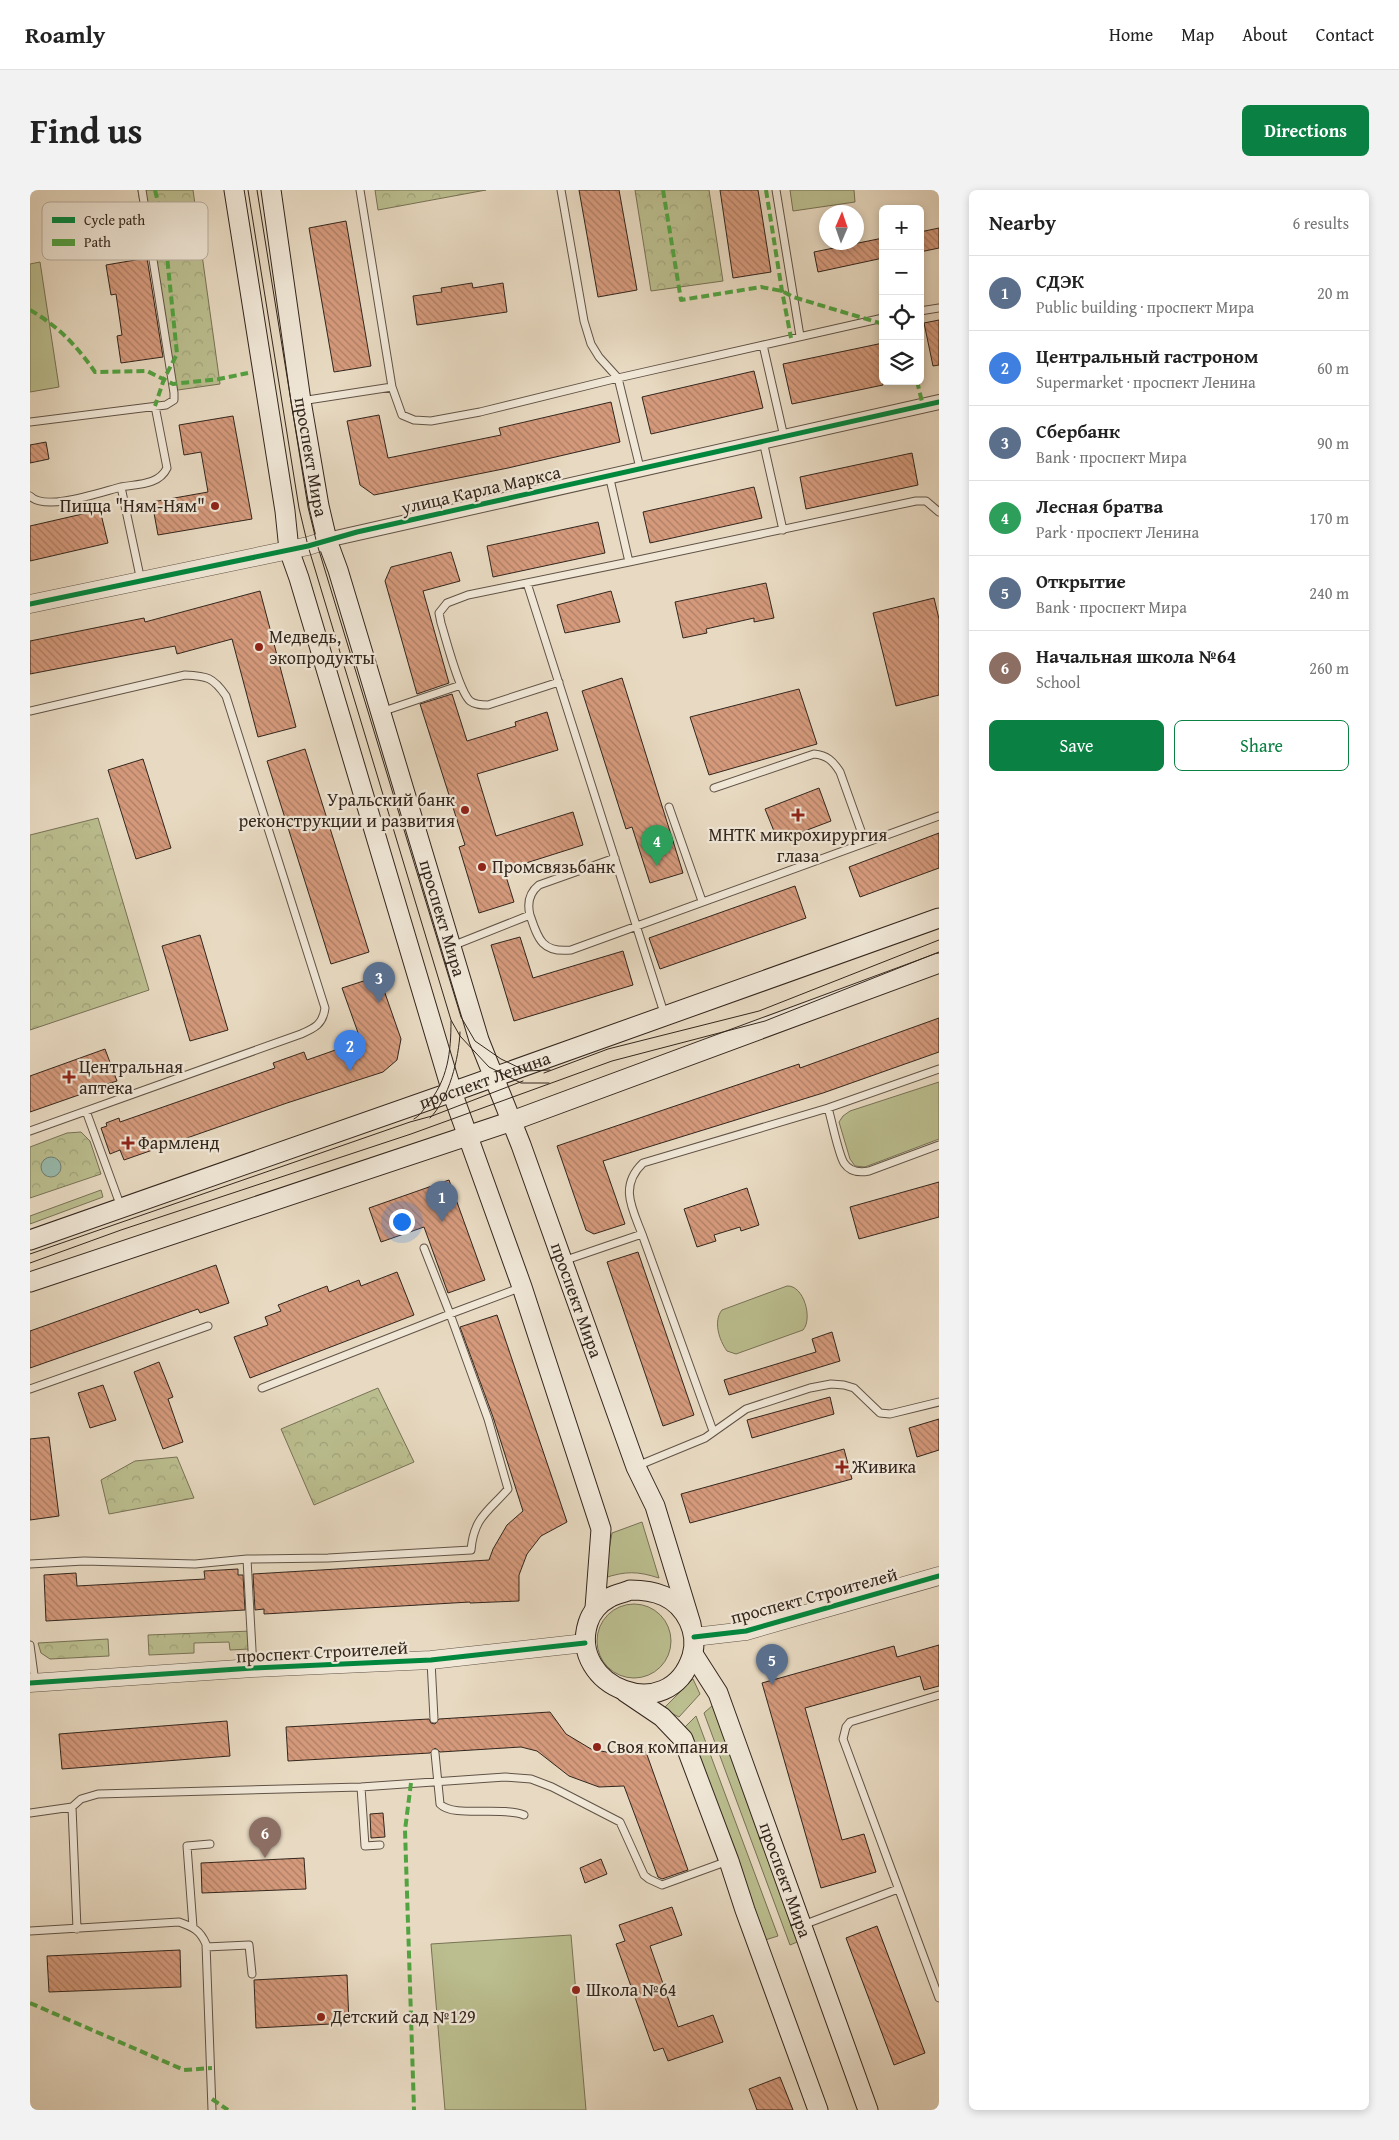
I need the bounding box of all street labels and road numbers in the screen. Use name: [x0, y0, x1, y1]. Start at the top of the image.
street label: проспект Мира: [288, 395, 335, 520]
street label: улица Карла Маркса: [398, 458, 564, 521]
street label: проспект Мира: [413, 856, 473, 980]
street label: проспект Ленина: [415, 1044, 554, 1116]
street label: проспект Мира: [544, 1238, 610, 1362]
street label: проспект Строителей: [727, 1560, 901, 1631]
street label: проспект Строителей: [235, 1634, 409, 1669]
street label: проспект Мира: [753, 1818, 819, 1942]

